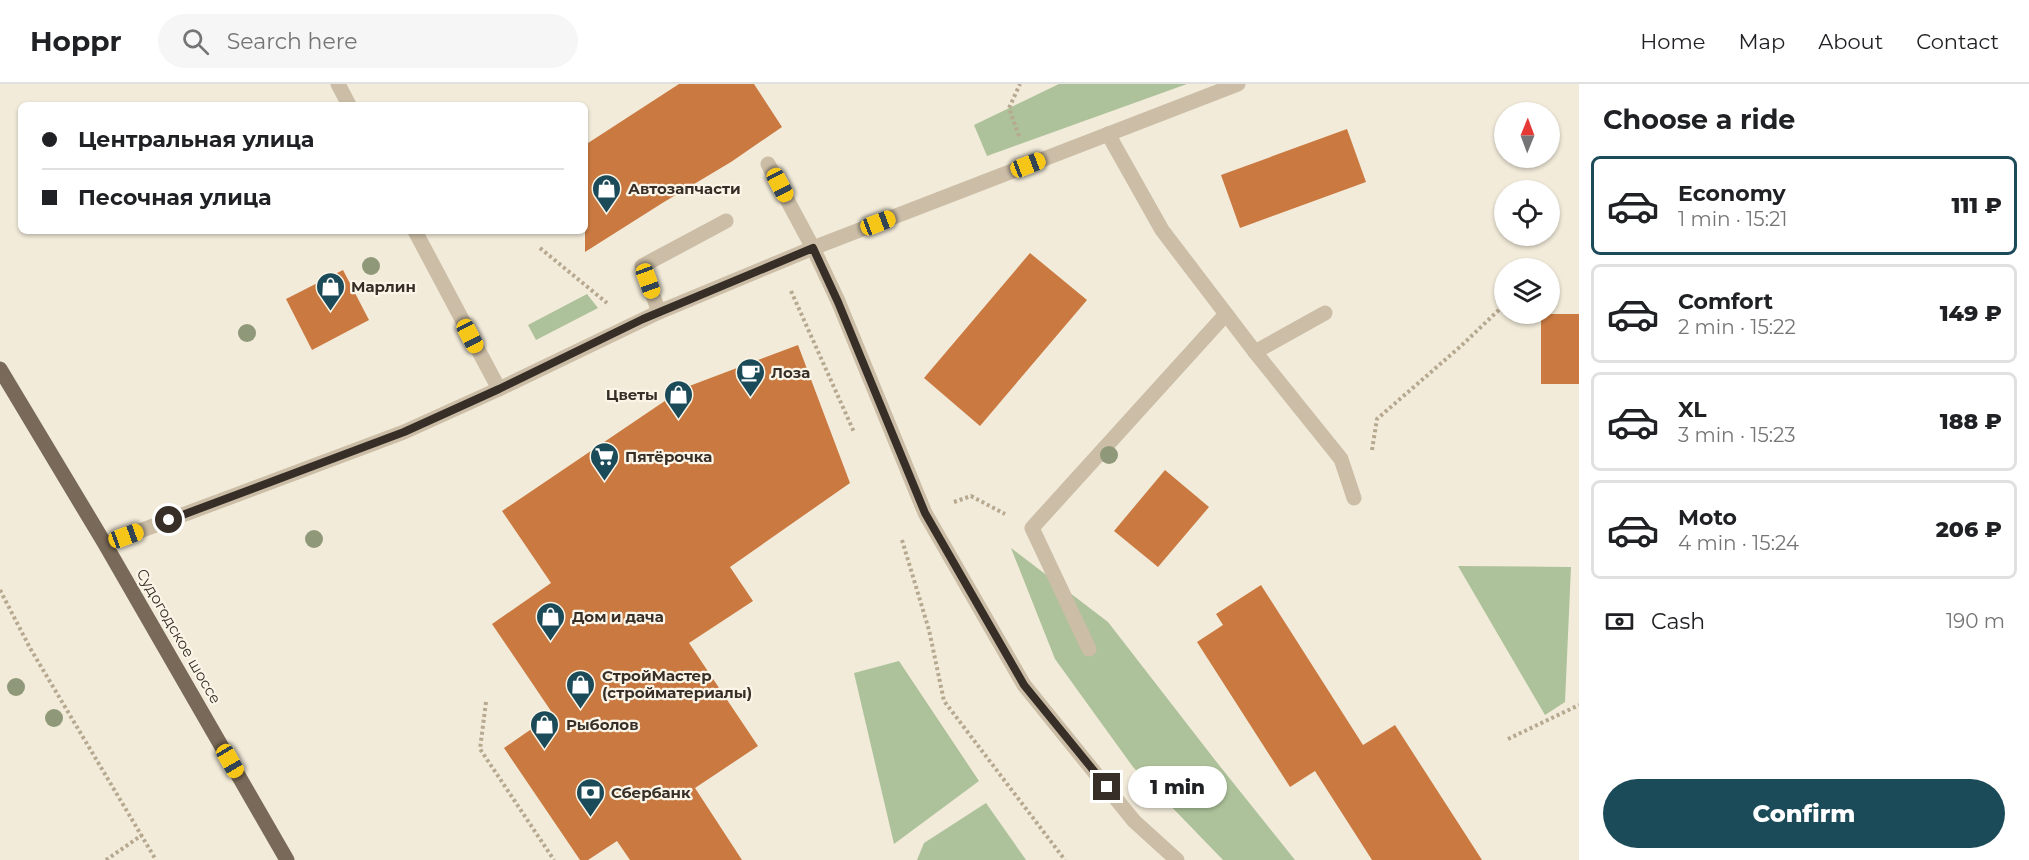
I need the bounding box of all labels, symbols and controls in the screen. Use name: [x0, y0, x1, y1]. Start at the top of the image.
search box: [158, 14, 578, 68]
text: Hoppr: [30, 24, 122, 58]
icon: search: [179, 25, 212, 58]
text: Search here: [227, 28, 358, 55]
text: Home: [1640, 29, 1705, 54]
text: Map: [1738, 29, 1785, 54]
text: About: [1818, 29, 1883, 54]
text: Contact: [1916, 29, 1999, 54]
north arrow: [1494, 102, 1560, 168]
map controls: [1494, 102, 1560, 324]
text: Choose a ride: [1603, 103, 1795, 136]
text: Центральная улица: [78, 126, 314, 153]
car: [1008, 150, 1048, 180]
car: [764, 165, 796, 205]
shop icon: Автозапчасти: [591, 172, 623, 214]
place label: Автозапчасти: [628, 179, 741, 198]
icon: car: [1606, 179, 1660, 233]
button: locate: [1494, 180, 1560, 246]
text: Economy: [1678, 180, 1786, 207]
text: Песочная улица: [78, 184, 272, 211]
text: 111 ₽: [1951, 192, 2002, 219]
text: 1 min · 15:21: [1678, 207, 1787, 231]
car: [858, 208, 898, 238]
button: layers: [1494, 258, 1560, 324]
car: [633, 261, 663, 301]
shop icon: Марлин: [314, 270, 346, 312]
place label: Марлин: [351, 277, 416, 296]
icon: car: [1606, 287, 1660, 341]
text: Comfort: [1678, 288, 1773, 315]
text: 149 ₽: [1940, 300, 2002, 327]
text: 2 min · 15:22: [1678, 315, 1796, 339]
car: [454, 316, 486, 356]
cafe icon: Лоза: [734, 356, 766, 398]
place label: Лоза: [771, 363, 810, 382]
shop icon: Цветы: [663, 378, 695, 420]
place label: Цветы: [606, 385, 658, 404]
icon: car: [1606, 395, 1660, 449]
text: XL: [1678, 396, 1707, 423]
text: 188 ₽: [1940, 408, 2002, 435]
text: 3 min · 15:23: [1678, 423, 1796, 447]
supermarket icon: Пятёрочка: [588, 440, 620, 482]
place label: Пятёрочка: [625, 447, 712, 466]
icon: car: [1606, 503, 1660, 557]
text: Moto: [1678, 504, 1737, 531]
route start: [155, 506, 182, 533]
text: 206 ₽: [1936, 516, 2002, 543]
car: [106, 521, 146, 551]
text: 4 min · 15:24: [1678, 531, 1799, 555]
street label: Судогодское шоссе: [132, 565, 226, 707]
shop icon: Дом и дача: [535, 600, 567, 642]
icon: cash: [1603, 605, 1636, 638]
place label: Дом и дача: [572, 607, 664, 626]
text: Cash: [1651, 608, 1705, 635]
text: 190 m: [1946, 609, 2005, 633]
place label: СтройМастер (стройматериалы): [602, 666, 752, 702]
shop icon: СтройМастер (стройматериалы): [565, 668, 597, 710]
shop icon: Рыболов: [529, 708, 561, 750]
place label: Рыболов: [566, 715, 639, 734]
car: [213, 741, 247, 781]
callout: 1 min: [1128, 766, 1227, 808]
route end: [1093, 773, 1120, 800]
text: 1 min: [1150, 775, 1205, 799]
bank icon: Сбербанк: [574, 776, 606, 818]
button: Confirm: [1603, 779, 2005, 848]
place label: Сбербанк: [611, 783, 691, 802]

